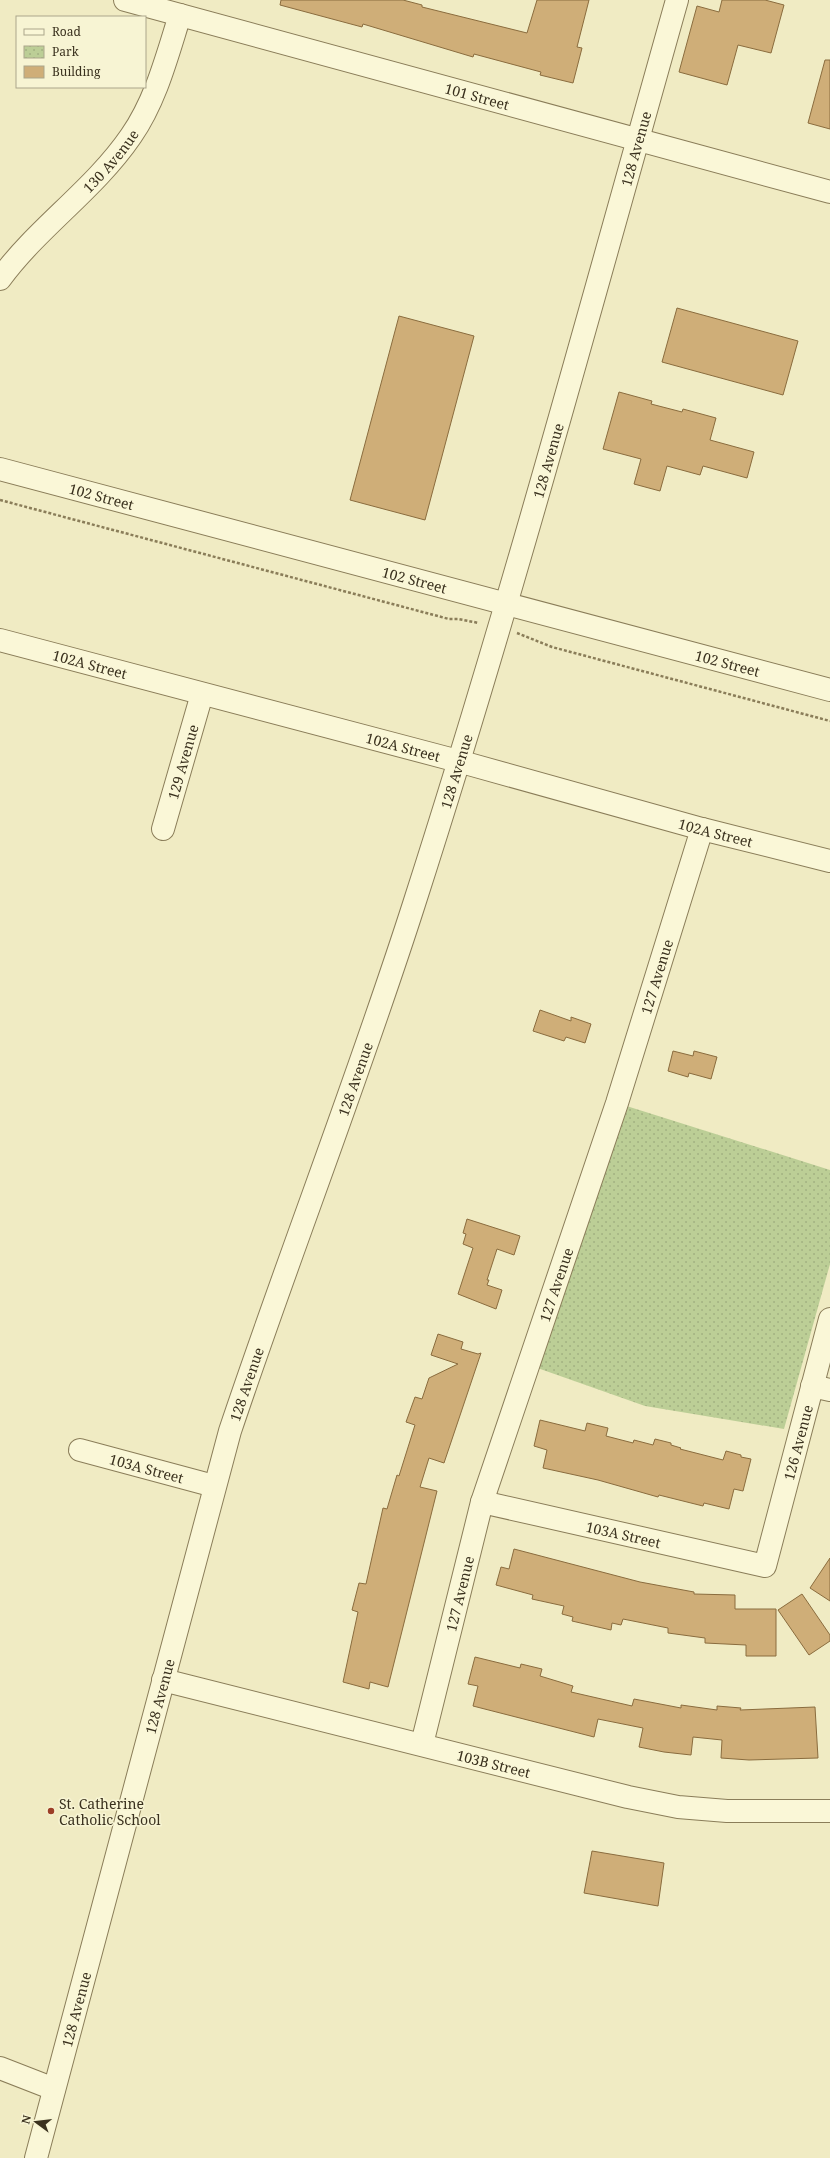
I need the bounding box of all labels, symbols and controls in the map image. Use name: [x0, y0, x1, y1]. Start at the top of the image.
legend: [16, 16, 146, 88]
text: Road: [52, 23, 82, 40]
text: Park: [52, 43, 80, 60]
text: Building: [52, 63, 101, 80]
street label: 101 Street: [443, 78, 512, 114]
street label: 128 Avenue: [616, 109, 655, 188]
street label: 130 Avenue: [78, 125, 142, 196]
street label: 128 Avenue: [528, 421, 567, 500]
street label: 102 Street: [67, 478, 136, 514]
street label: 102 Street: [380, 562, 449, 597]
street label: 102A Street: [51, 645, 129, 683]
street label: 102 Street: [693, 645, 762, 680]
street label: 129 Avenue: [163, 722, 202, 801]
street label: 102A Street: [364, 728, 442, 765]
street label: 128 Avenue: [435, 731, 476, 811]
street label: 102A Street: [676, 813, 755, 851]
street label: 127 Avenue: [636, 937, 677, 1016]
street label: 128 Avenue: [333, 1039, 376, 1118]
street label: 127 Avenue: [534, 1245, 577, 1324]
street label: 128 Avenue: [224, 1344, 268, 1424]
street label: 126 Avenue: [779, 1403, 817, 1482]
street label: 103A Street: [107, 1449, 186, 1487]
street label: 103A Street: [584, 1516, 663, 1552]
street label: 127 Avenue: [441, 1554, 478, 1633]
street label: 128 Avenue: [140, 1656, 178, 1736]
street label: 103B Street: [455, 1745, 533, 1782]
place label: St. Catherine Catholic School: [59, 1794, 161, 1829]
marker: St. Catherine Catholic School: [46, 1806, 56, 1816]
street label: 128 Avenue: [57, 1969, 95, 2049]
north arrow: [16, 2102, 56, 2142]
text: N: [17, 2113, 34, 2125]

